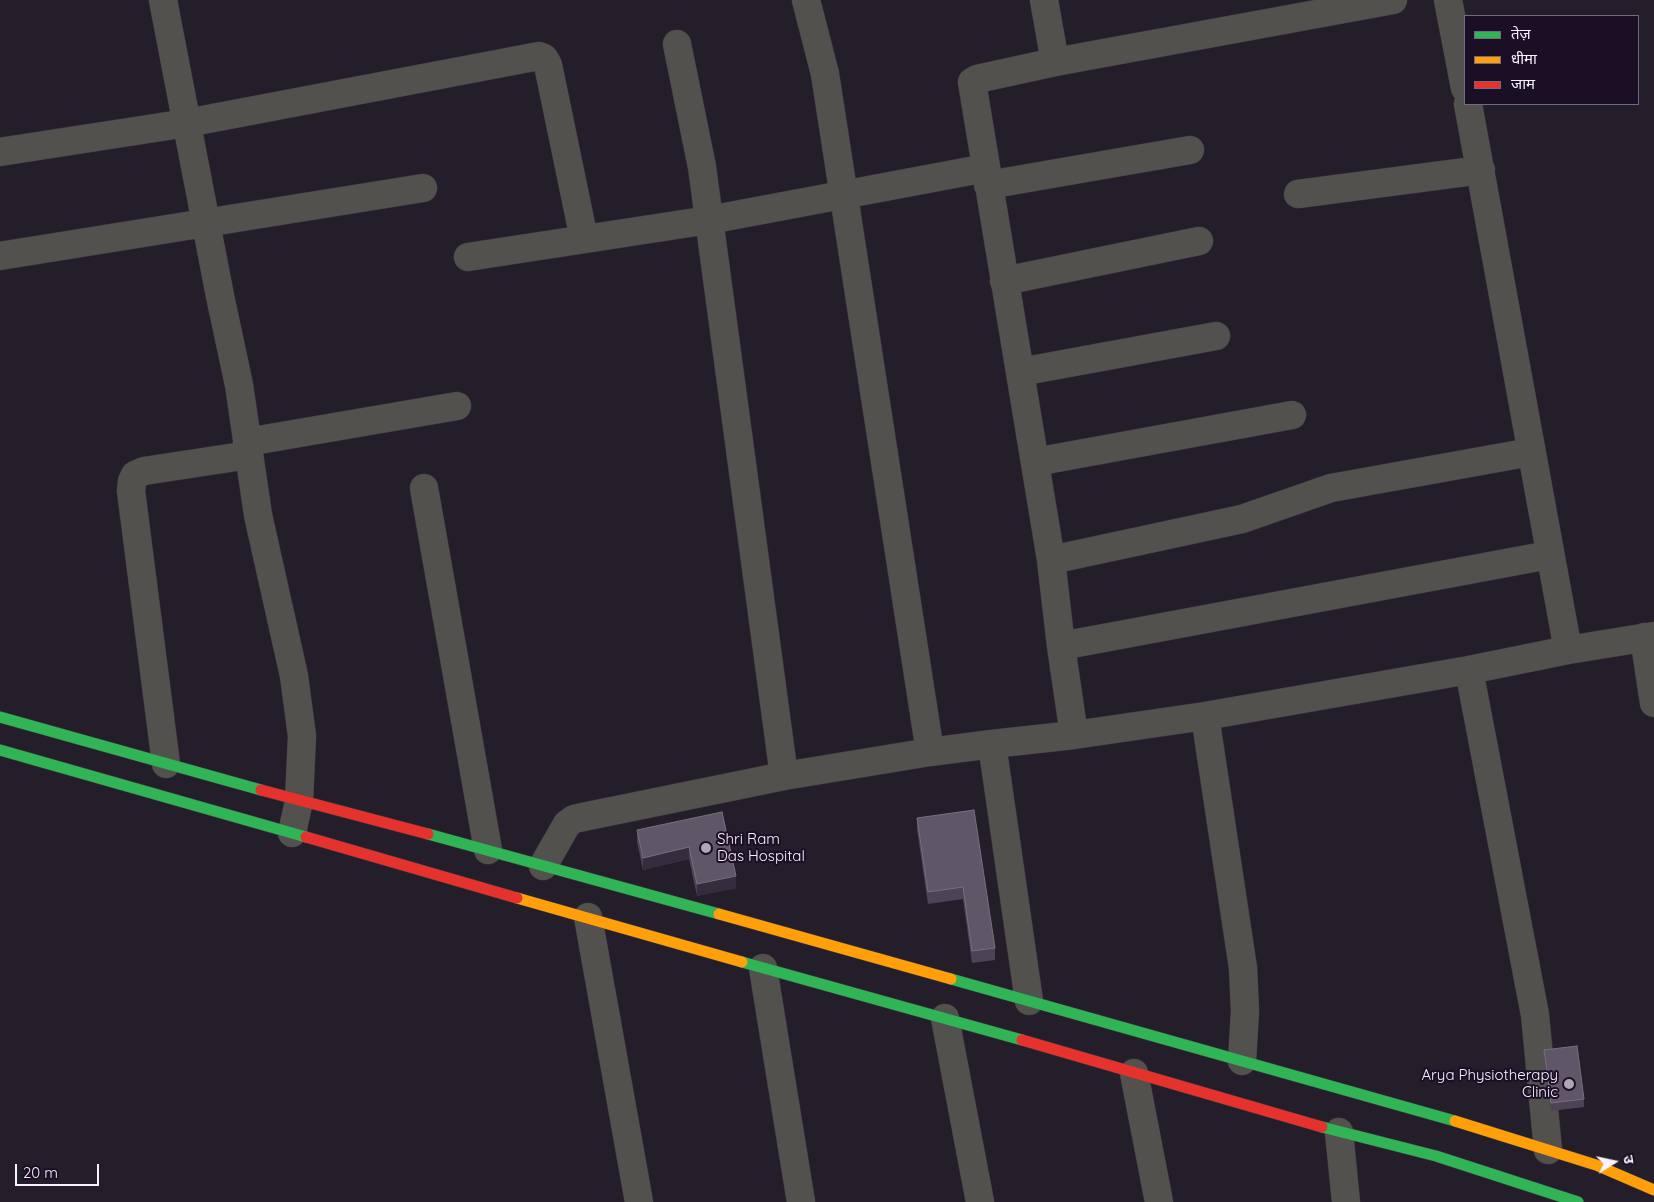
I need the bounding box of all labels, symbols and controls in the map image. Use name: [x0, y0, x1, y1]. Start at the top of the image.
legend: [1464, 15, 1639, 105]
text: तेज़: [1511, 24, 1531, 43]
text: धीमा: [1511, 49, 1537, 68]
text: जाम: [1511, 74, 1535, 93]
place label: Shri Ram Das Hospital: [717, 830, 805, 865]
marker: Shri Ram Das Hospital: [699, 841, 713, 855]
place label: Arya Physiotherapy Clinic: [1421, 1066, 1558, 1101]
marker: Arya Physiotherapy Clinic: [1562, 1077, 1576, 1091]
north arrow: [1589, 1137, 1639, 1187]
scale bar: [18, 1154, 101, 1186]
text: उ: [1619, 1154, 1638, 1165]
text: 20 m: [23, 1163, 58, 1182]

